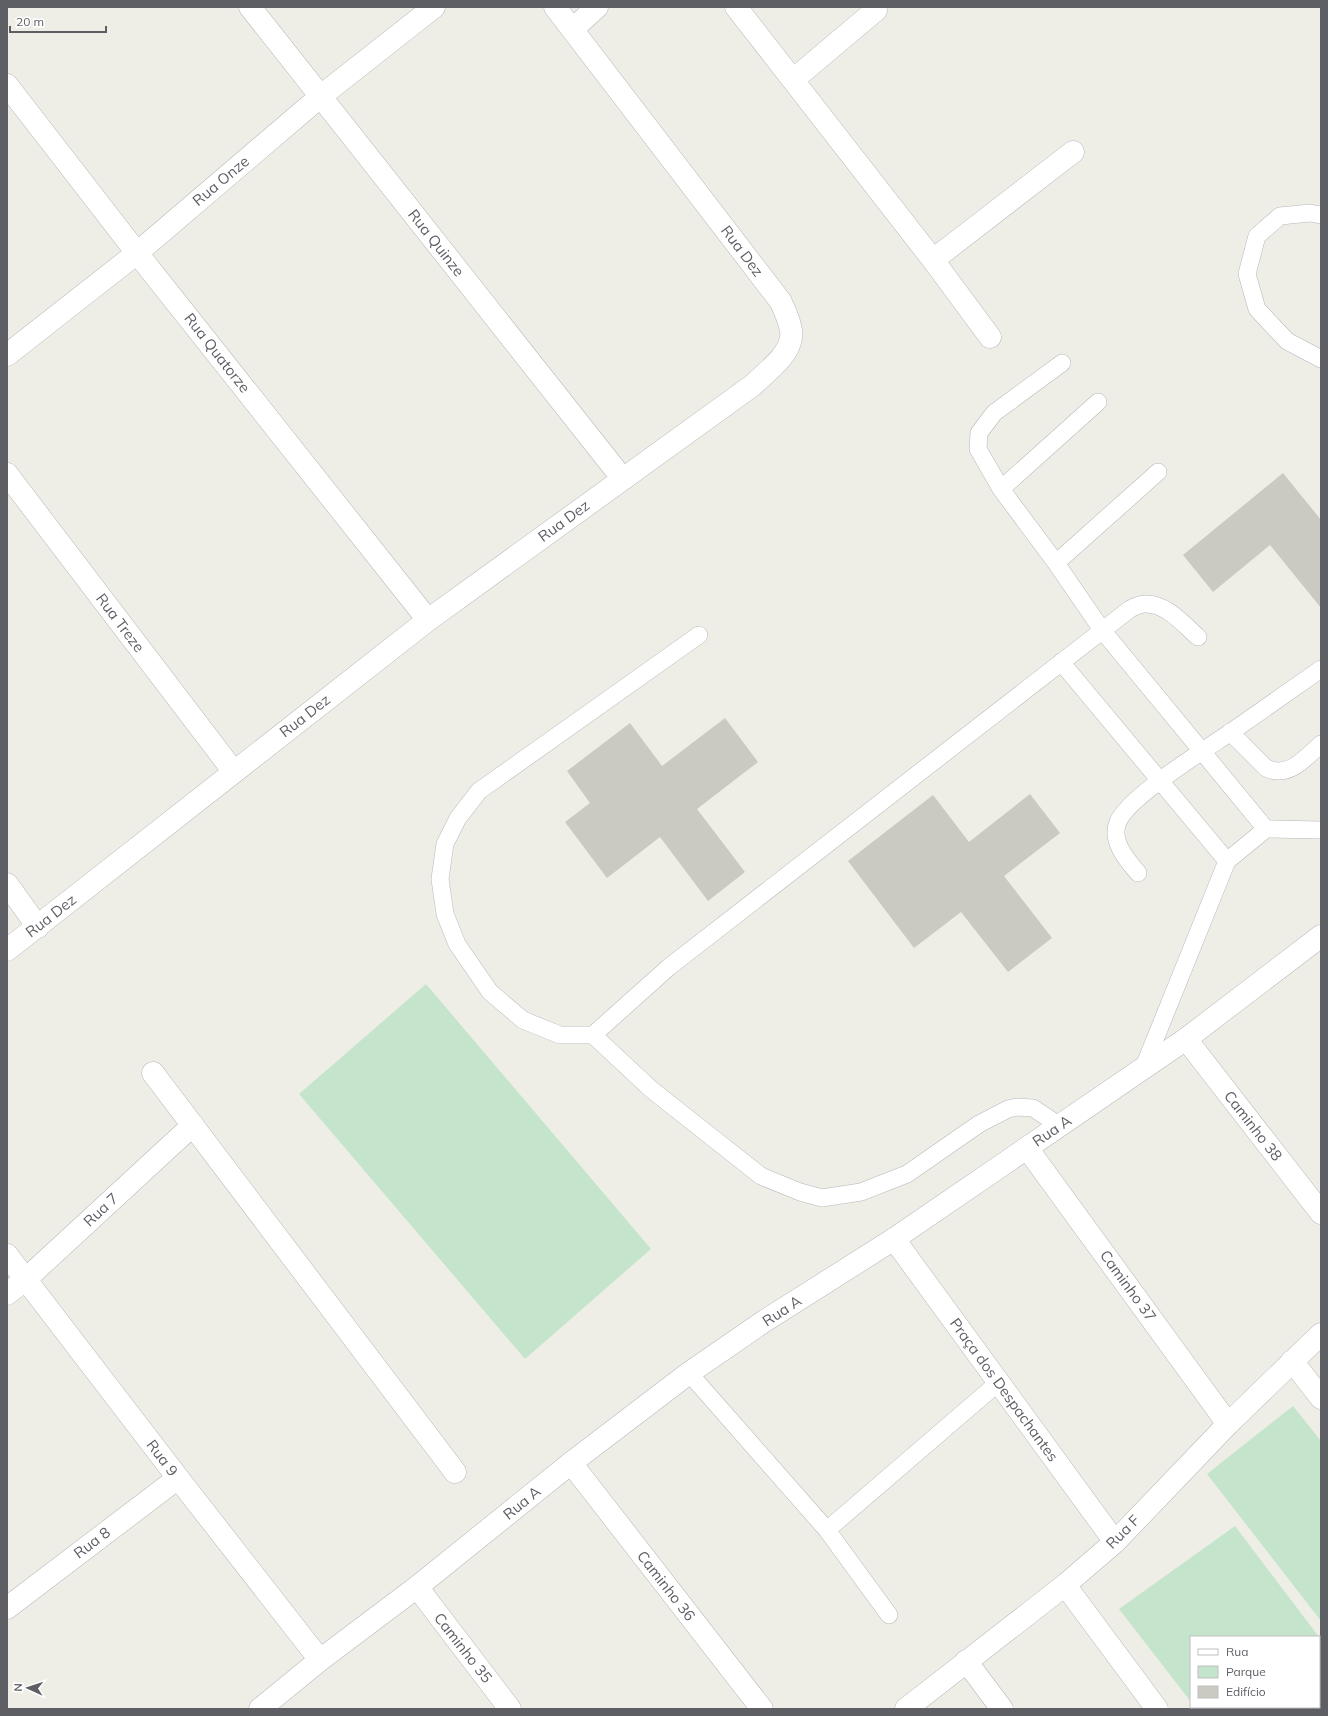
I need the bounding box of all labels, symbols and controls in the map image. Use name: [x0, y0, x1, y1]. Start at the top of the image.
scale bar: [10, 8, 106, 34]
text: 20 m: [16, 14, 44, 29]
street label: Rua Onze: [188, 151, 253, 210]
street label: Rua Quinze: [404, 205, 469, 280]
street label: Rua Dez: [717, 221, 768, 280]
street label: Rua Quatorze: [180, 309, 254, 396]
street label: Rua Dez: [534, 495, 593, 546]
street label: Rua Treze: [92, 589, 149, 656]
street label: Rua Dez: [276, 690, 334, 741]
street label: Rua Dez: [22, 890, 80, 941]
street label: Caminho 38: [1220, 1087, 1287, 1165]
street label: Rua A: [1029, 1111, 1075, 1150]
street label: Rua 7: [79, 1189, 122, 1231]
street label: Caminho 37: [1096, 1246, 1161, 1325]
street label: Rua A: [759, 1291, 805, 1330]
street label: Praça dos Despachantes: [946, 1314, 1063, 1465]
street label: Rua 9: [142, 1436, 182, 1480]
street label: Rua A: [499, 1482, 544, 1524]
street label: Rua F: [1102, 1511, 1144, 1553]
street label: Rua 8: [70, 1523, 114, 1563]
street label: Caminho 36: [633, 1547, 700, 1625]
street label: Caminho 35: [430, 1609, 497, 1687]
legend: [1190, 1636, 1320, 1708]
text: Rua: [1226, 1644, 1248, 1659]
text: Parque: [1226, 1664, 1266, 1679]
north arrow: [8, 1668, 48, 1708]
text: N: [11, 1683, 25, 1692]
text: Edifício: [1226, 1684, 1266, 1699]

